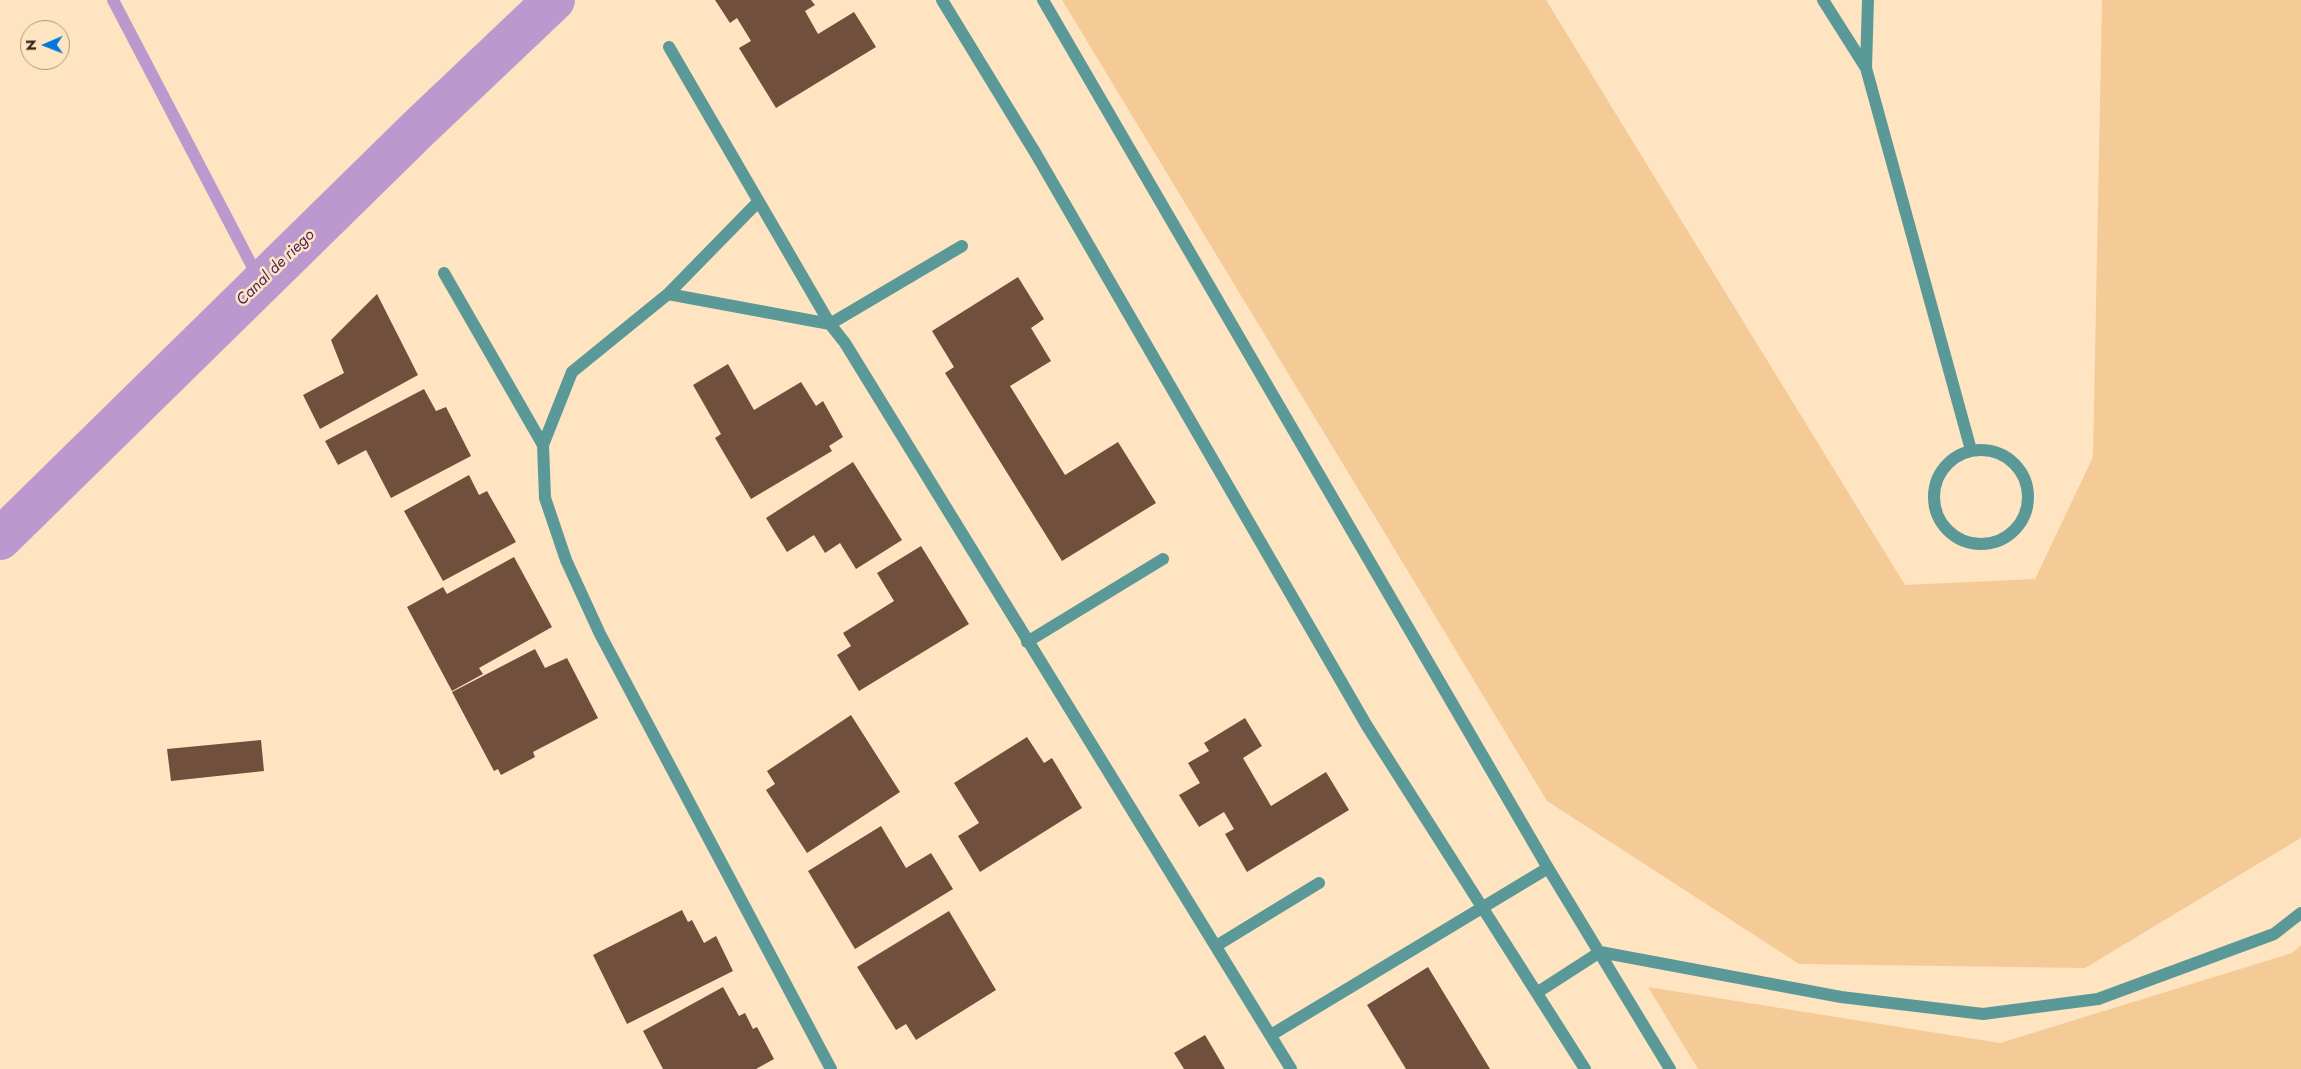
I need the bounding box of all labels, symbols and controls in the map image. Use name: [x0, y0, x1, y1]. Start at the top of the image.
north arrow: [20, 20, 70, 70]
text: N: [21, 40, 41, 51]
water label: Canal de riego: [233, 226, 319, 310]

